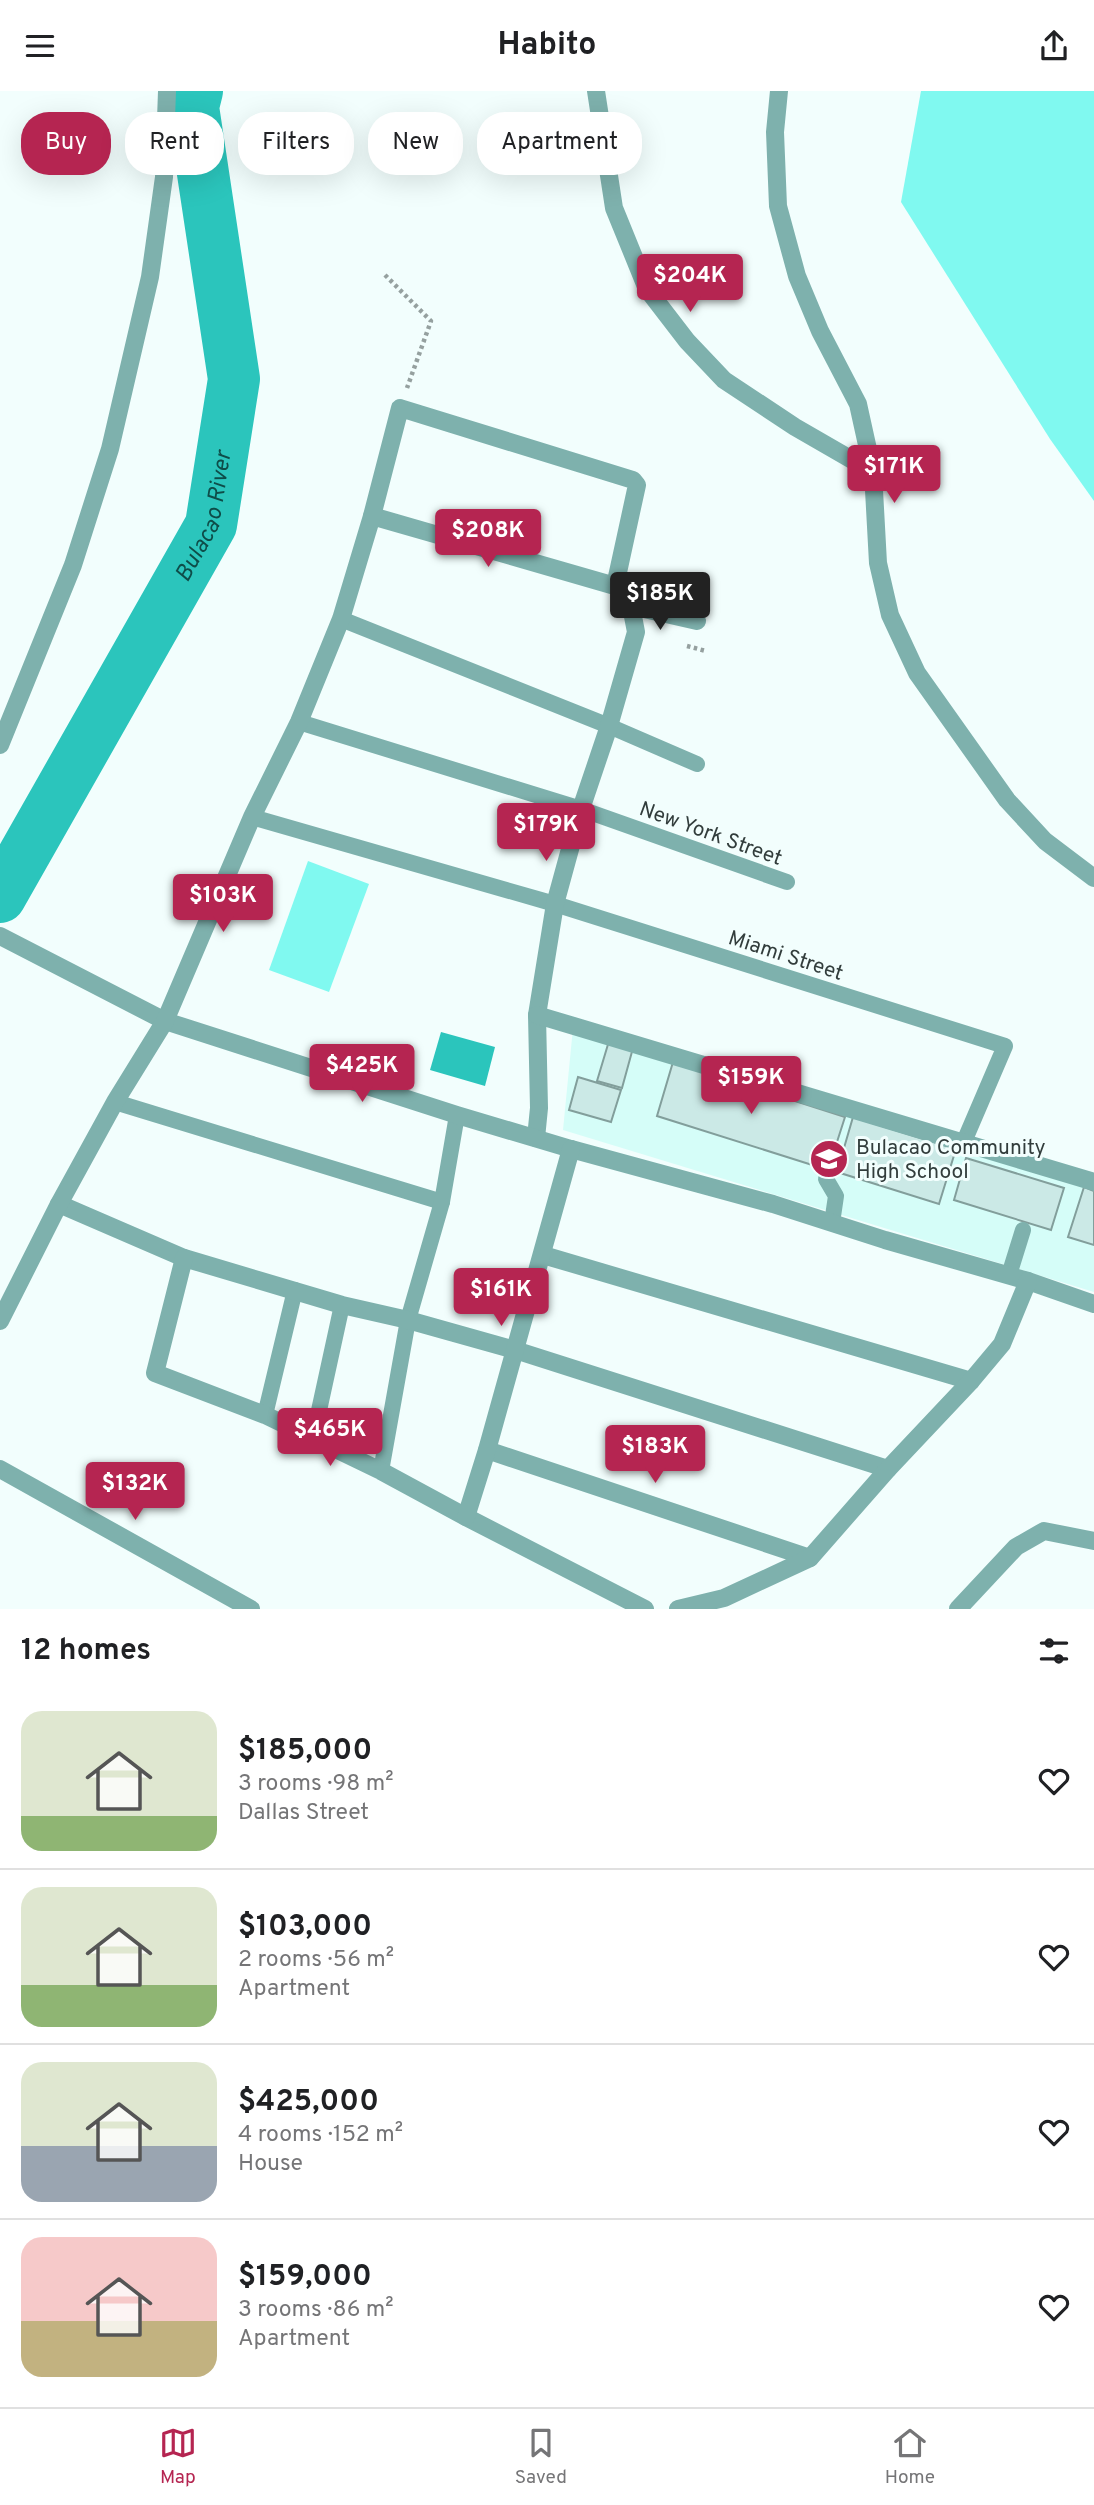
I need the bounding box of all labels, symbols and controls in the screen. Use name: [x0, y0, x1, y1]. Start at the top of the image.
text: Habito: [498, 26, 597, 66]
icon: menu: [21, 27, 59, 65]
icon: share: [1035, 27, 1073, 65]
chip: Buy: [21, 112, 111, 175]
chip: Rent: [125, 112, 224, 175]
chip: Filters: [238, 112, 354, 175]
chip: New: [368, 112, 463, 175]
chip: Apartment: [477, 112, 642, 175]
pin: $204K: [641, 255, 739, 314]
text: $204K: [653, 262, 727, 291]
pin: $171K: [845, 445, 943, 505]
water label: Bulacao River: [170, 447, 240, 588]
text: $171K: [863, 453, 925, 482]
pin: $208K: [439, 510, 537, 569]
text: $208K: [451, 517, 525, 546]
pin: $185K: [611, 573, 709, 632]
text: $185K: [626, 580, 694, 609]
street label: New York Street: [635, 796, 786, 873]
pin: $179K: [497, 803, 595, 863]
text: $179K: [513, 811, 579, 840]
pin: $103K: [174, 875, 272, 934]
text: $103K: [189, 882, 257, 911]
street label: Miami Street: [725, 925, 846, 988]
pin: $425K: [313, 1045, 411, 1104]
text: $425K: [325, 1052, 399, 1081]
pin: $159K: [702, 1056, 800, 1116]
text: $159K: [717, 1064, 785, 1093]
place label: Bulacao Community High School: [856, 1135, 1046, 1186]
school or university icon: Bulacao Community High School: [808, 1138, 850, 1180]
pin: $161K: [452, 1269, 550, 1328]
text: $161K: [470, 1276, 532, 1305]
pin: $465K: [281, 1409, 379, 1468]
text: $465K: [293, 1416, 367, 1445]
pin: $183K: [606, 1425, 704, 1485]
text: $183K: [621, 1433, 689, 1462]
pin: $132K: [86, 1463, 184, 1522]
text: $132K: [102, 1470, 168, 1499]
icon: filters: [1035, 1632, 1073, 1670]
text: 12 homes: [21, 1633, 151, 1670]
text: $185,000: [238, 1733, 372, 1770]
icon: home: [77, 1739, 161, 1823]
icon: heart: [1035, 1762, 1073, 1800]
text: 3 rooms · 98 m²: [238, 1770, 394, 1799]
text: Dallas Street: [238, 1799, 369, 1828]
text: $103,000: [238, 1909, 372, 1946]
icon: home: [77, 1915, 161, 1999]
icon: heart: [1035, 1938, 1073, 1976]
text: 2 rooms · 56 m²: [238, 1946, 394, 1975]
text: Apartment: [238, 1975, 350, 2004]
text: $425,000: [238, 2084, 379, 2121]
icon: home: [77, 2090, 161, 2174]
icon: heart: [1035, 2113, 1073, 2151]
text: 4 rooms · 152 m²: [238, 2121, 403, 2150]
text: House: [238, 2150, 303, 2179]
text: $159,000: [238, 2259, 372, 2296]
icon: home: [77, 2265, 161, 2349]
icon: heart: [1035, 2288, 1073, 2326]
text: 3 rooms · 86 m²: [238, 2296, 394, 2325]
text: Apartment: [238, 2325, 350, 2354]
tab: Map: [159, 2424, 197, 2490]
tab: Saved: [515, 2424, 567, 2490]
tab: Home: [885, 2424, 935, 2490]

